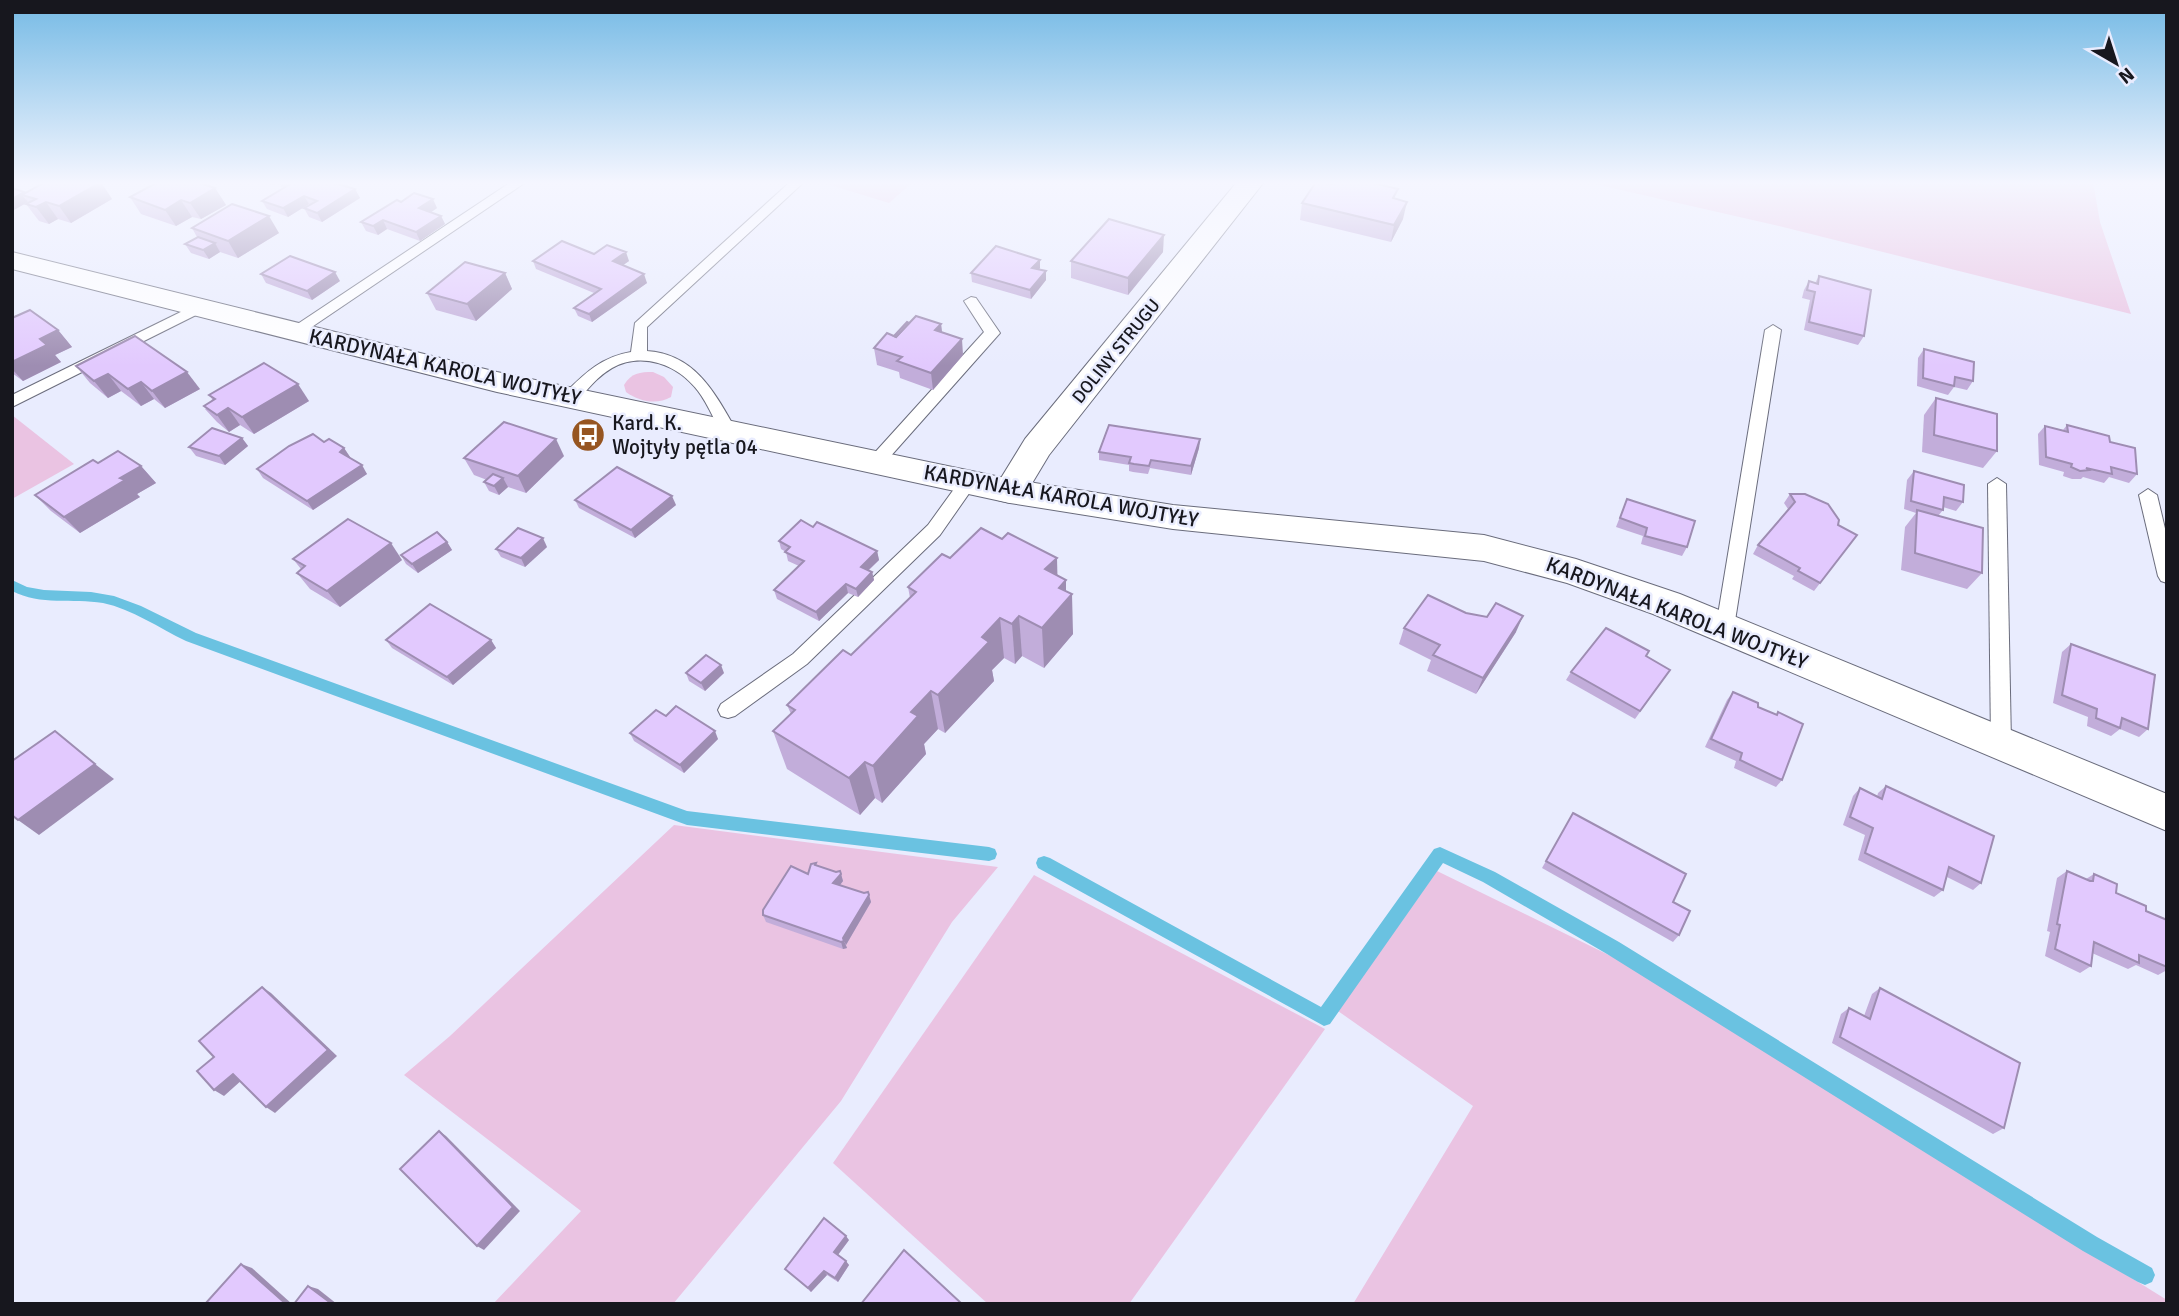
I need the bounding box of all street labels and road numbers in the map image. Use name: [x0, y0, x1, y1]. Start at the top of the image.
street label: DOLINY STRUGU: [1067, 294, 1165, 408]
street label: KARDYNAŁA KAROLA WOJTYŁY: [306, 323, 584, 411]
street label: KARDYNAŁA KAROLA WOJTYŁY: [922, 459, 1201, 533]
street label: KARDYNAŁA KAROLA WOJTYŁY: [1542, 551, 1812, 675]

